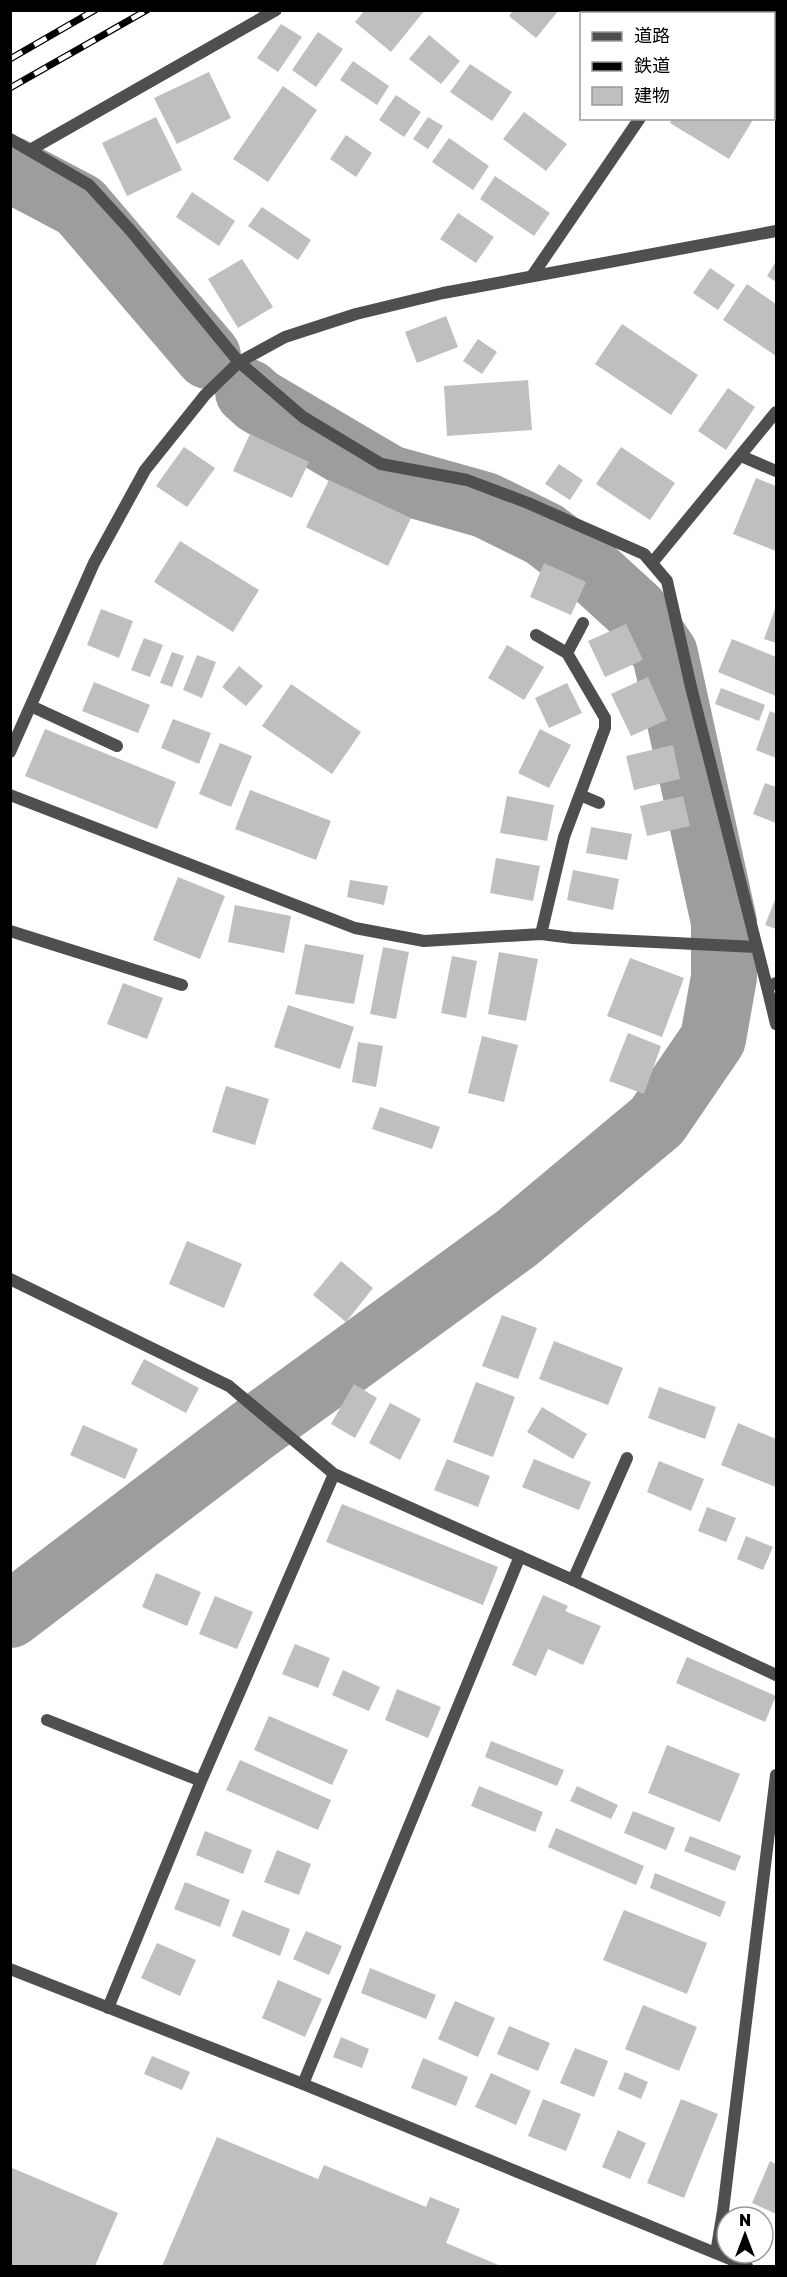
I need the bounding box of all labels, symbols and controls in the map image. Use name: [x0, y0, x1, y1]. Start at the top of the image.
legend: [580, 12, 775, 120]
text: 道路: [634, 24, 670, 46]
text: 鉄道: [634, 54, 670, 76]
text: 建物: [634, 84, 670, 106]
north arrow: [715, 2205, 775, 2265]
text: N: [739, 2210, 751, 2230]

